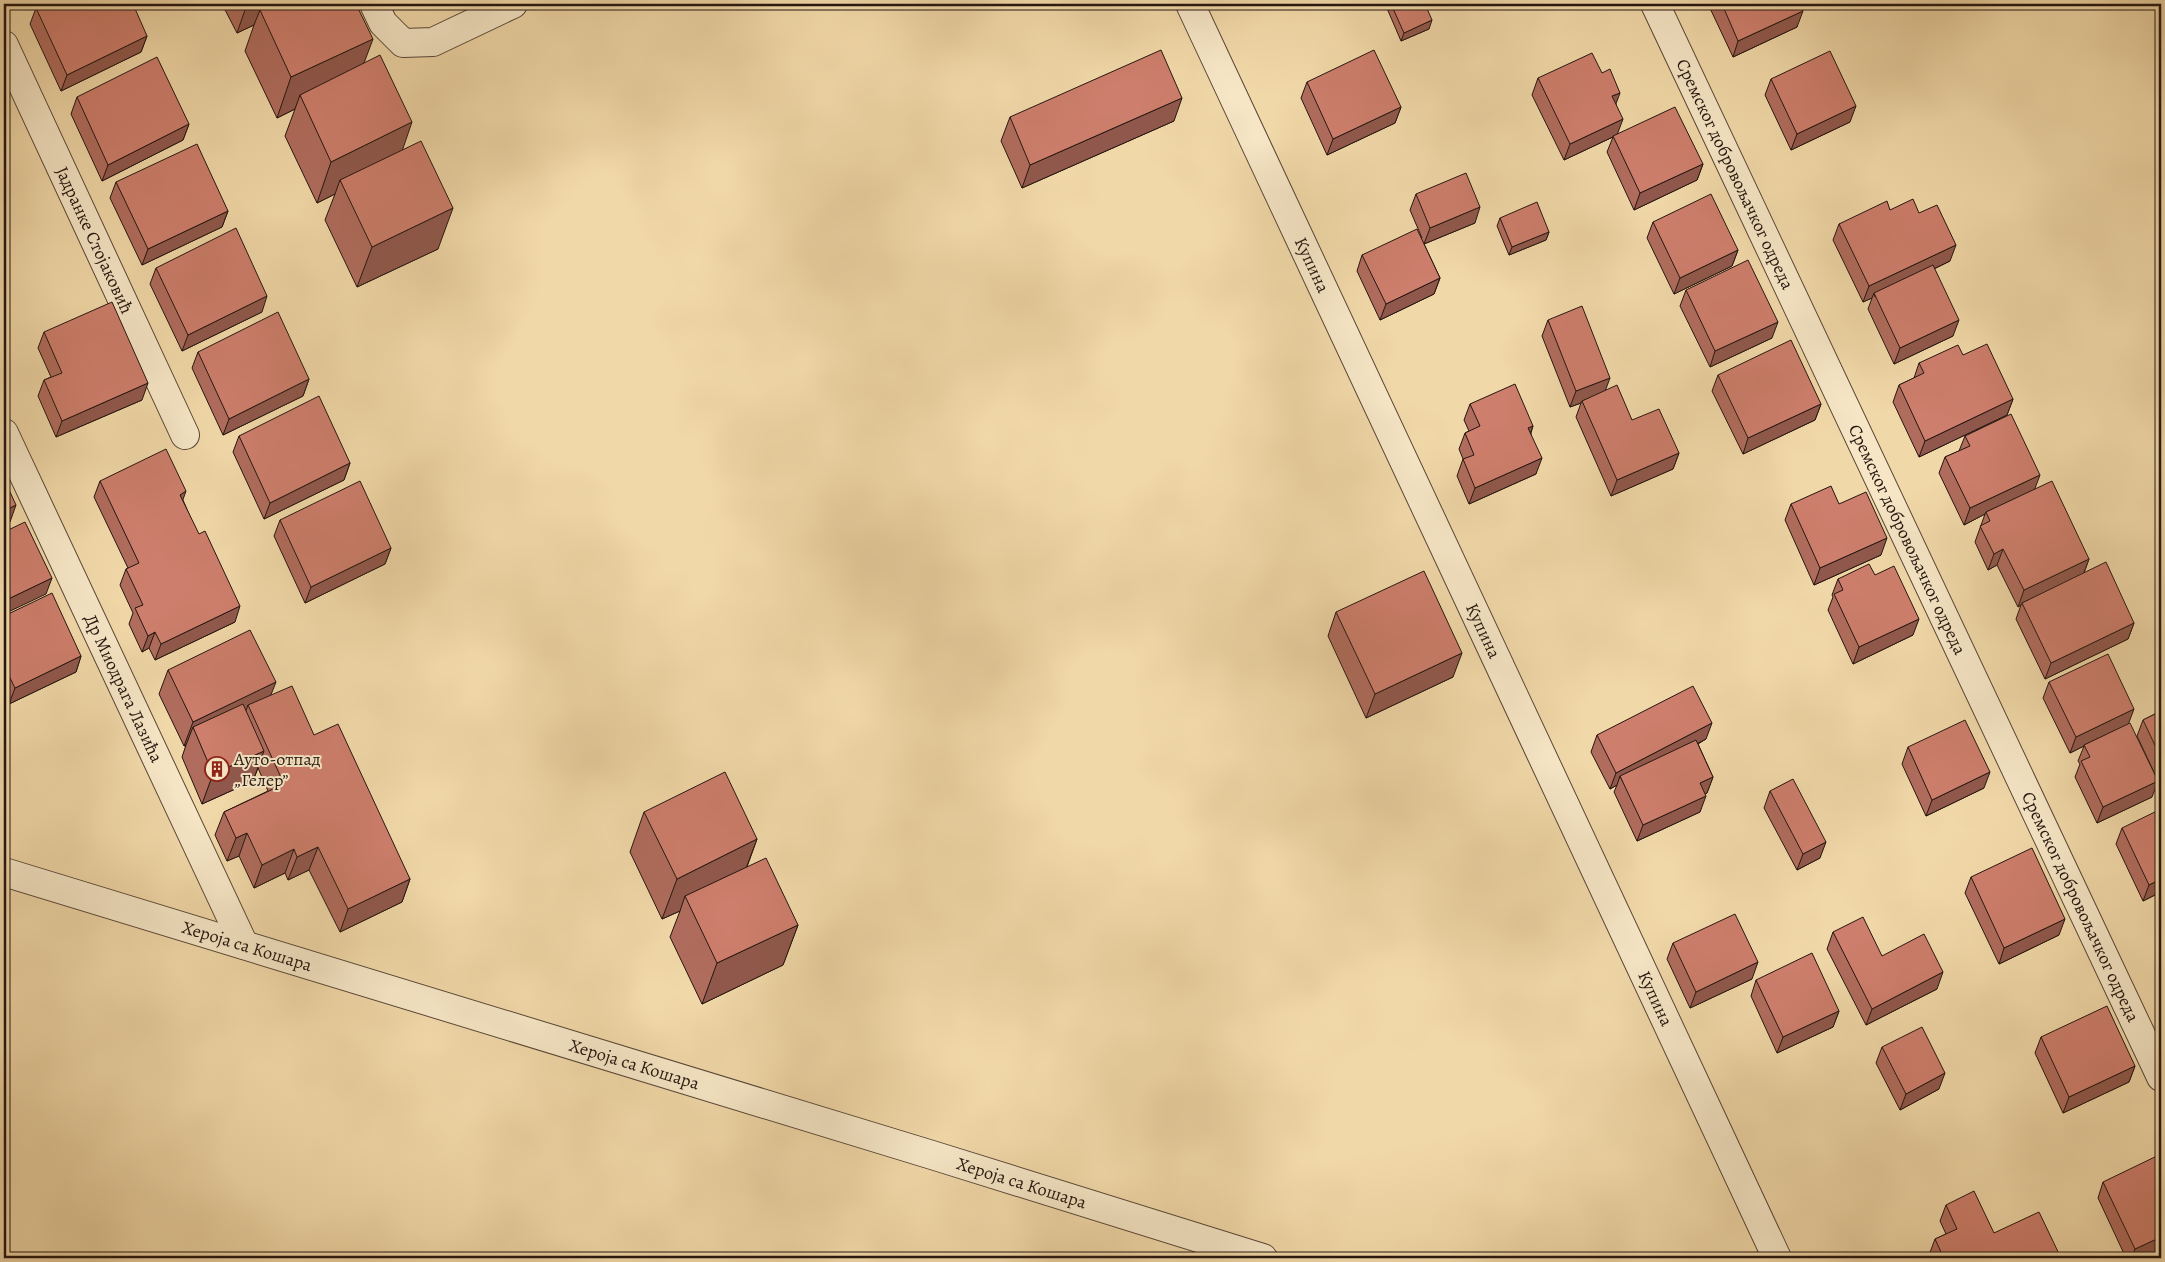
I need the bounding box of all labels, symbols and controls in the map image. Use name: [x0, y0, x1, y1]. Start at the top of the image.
street label: Сремског добровољачког одреда: [1671, 55, 1800, 294]
street label: Јадранке Стојаковић: [50, 163, 139, 318]
street label: Купина: [1289, 233, 1336, 297]
street label: Сремског добровољачког одреда: [1843, 420, 1972, 659]
street label: Купина: [1460, 599, 1507, 663]
street label: Др Миодрага Лазића: [79, 610, 169, 767]
place label: Ауто-отпад „Гелер”: [233, 747, 321, 792]
building icon: Ауто-отпад „Гелер”: [204, 756, 230, 782]
street label: Сремског добровољачког одреда: [2016, 787, 2146, 1026]
street label: Хероја са Кошара: [179, 915, 316, 977]
street label: Купина: [1632, 967, 1679, 1031]
street label: Хероја са Кошара: [566, 1033, 703, 1096]
street label: Хероја са Кошара: [954, 1151, 1090, 1215]

